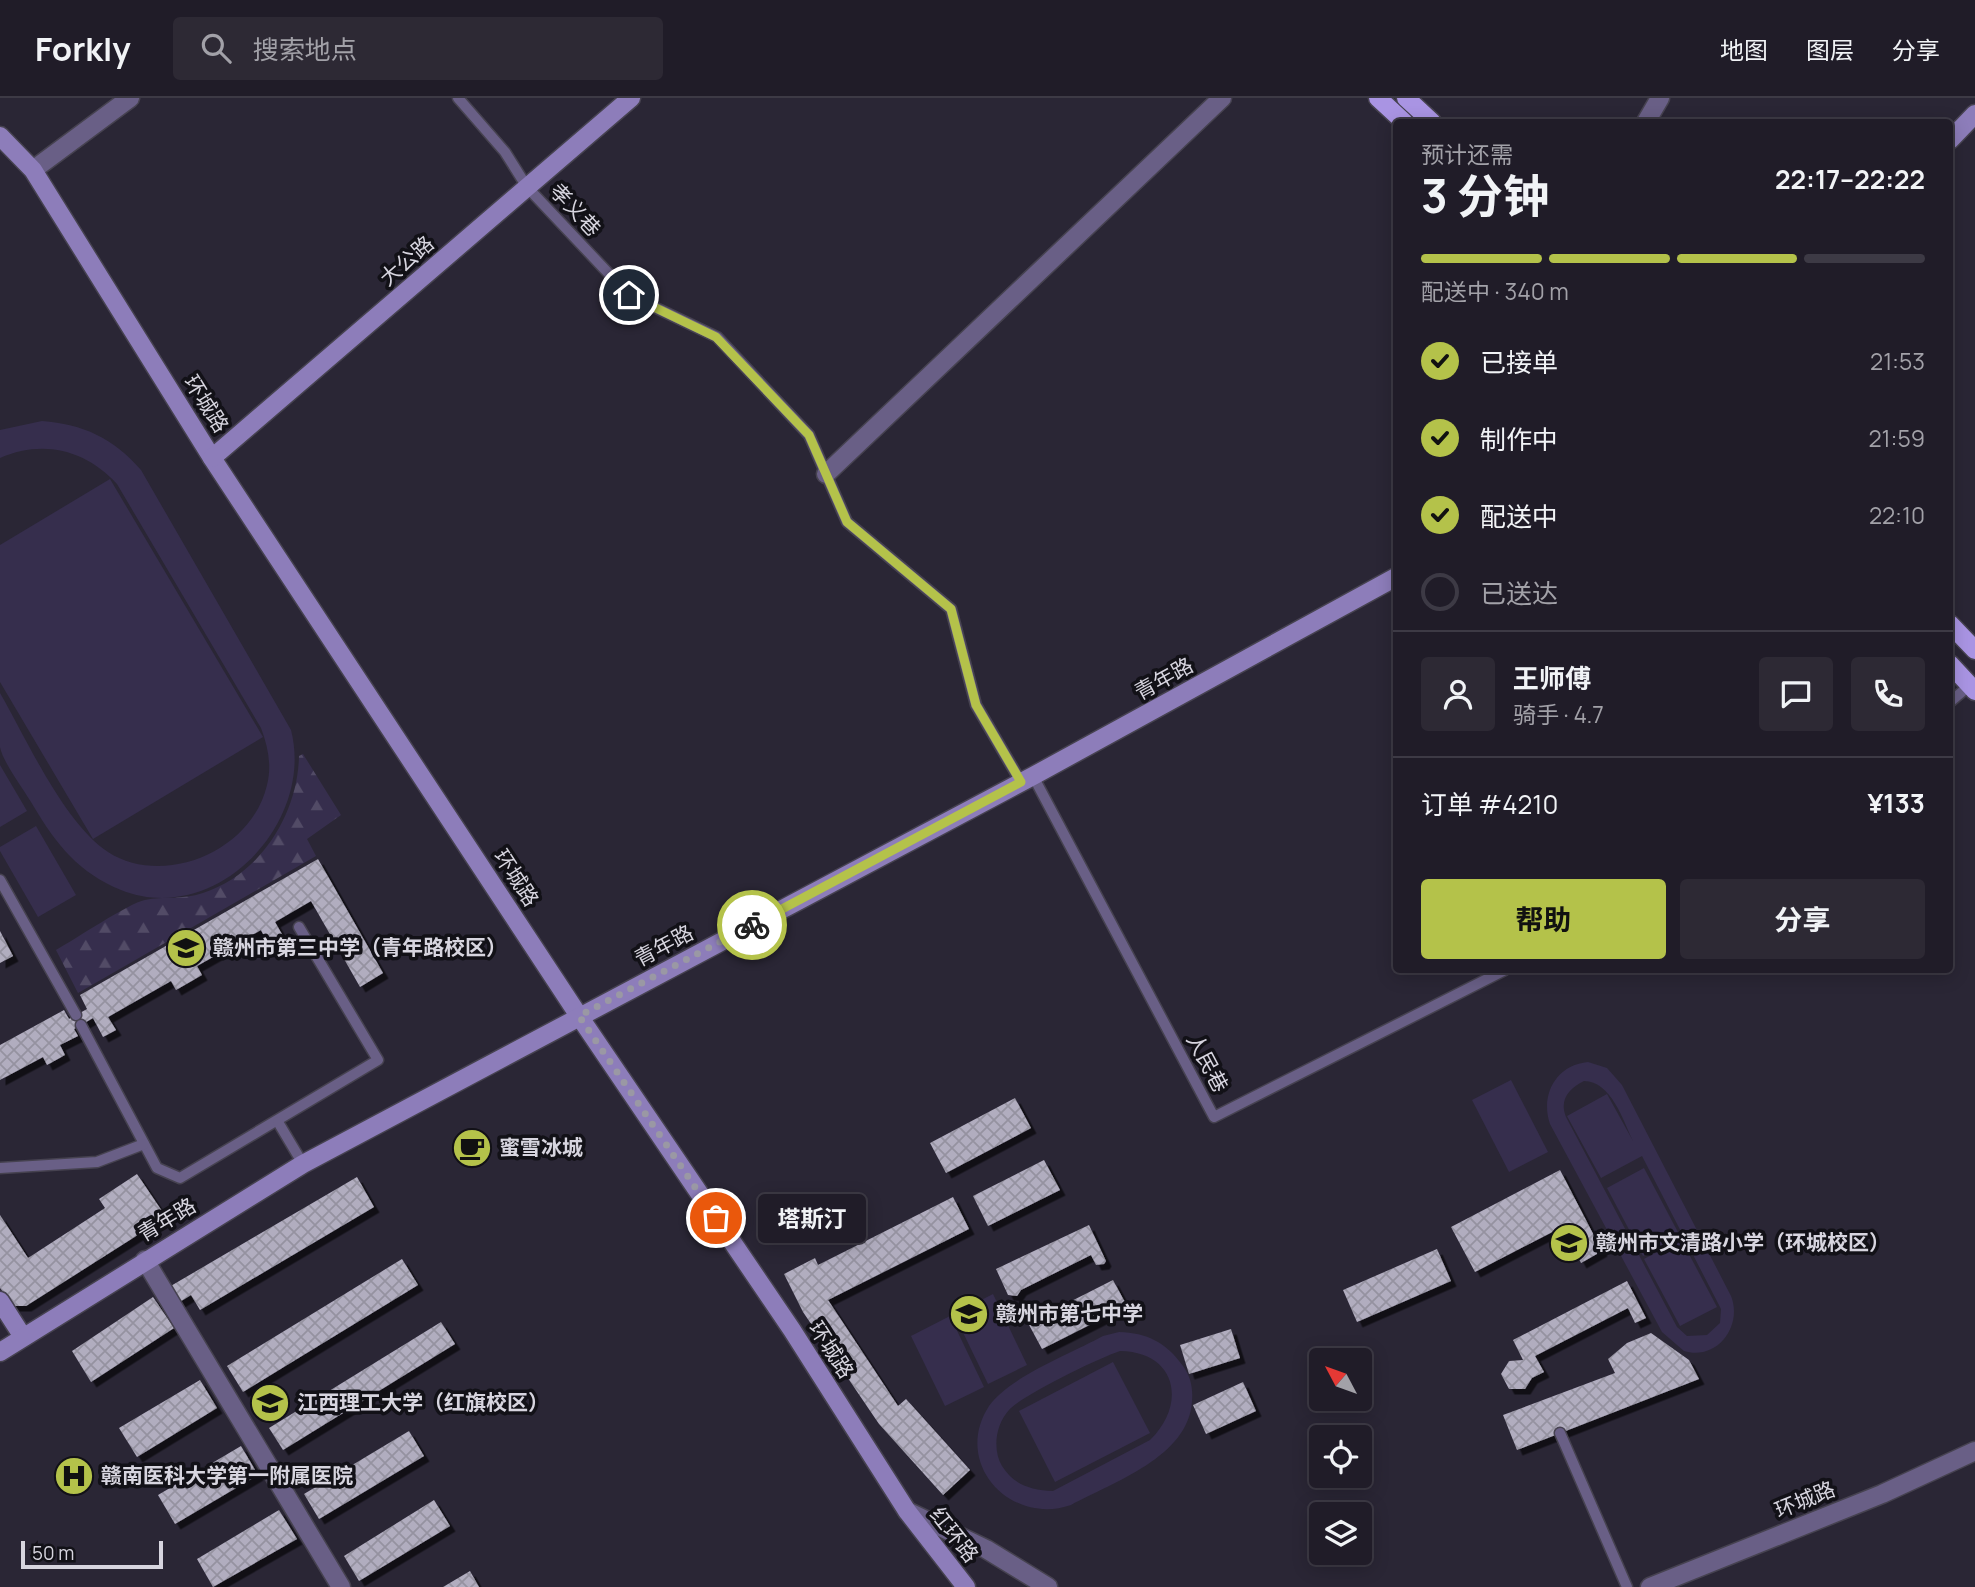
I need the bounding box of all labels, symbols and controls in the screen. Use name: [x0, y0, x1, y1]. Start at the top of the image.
search box: [173, 17, 663, 80]
text: Forkly: [35, 26, 131, 71]
icon: search: [197, 29, 235, 67]
text: 搜索地点: [253, 31, 357, 67]
text: 地图: [1720, 33, 1768, 66]
text: 图层: [1806, 33, 1854, 66]
text: 分享: [1892, 33, 1940, 66]
text: 预计还需: [1421, 138, 1513, 170]
text: 22:17–22:22: [1775, 161, 1925, 197]
text: 3 分钟: [1421, 164, 1549, 227]
street label: 孝义巷: [544, 177, 607, 242]
street label: 大公路: [373, 229, 439, 291]
pin: [599, 265, 659, 325]
text: 配送中 · 340 m: [1421, 275, 1569, 307]
icon: home: [610, 276, 648, 314]
icon: check: [1421, 342, 1459, 380]
text: 已接单: [1480, 344, 1558, 380]
text: 21:53: [1870, 345, 1925, 377]
street label: 环城路: [178, 369, 235, 438]
icon: check: [1421, 419, 1459, 457]
text: 制作中: [1480, 421, 1558, 457]
text: 21:59: [1868, 422, 1925, 454]
icon: check: [1421, 496, 1459, 534]
text: 配送中: [1480, 498, 1558, 534]
text: 22:10: [1869, 499, 1925, 531]
text: 已送达: [1480, 575, 1558, 611]
street label: 青年路: [1129, 651, 1198, 706]
button: person: [1421, 657, 1495, 731]
button: chat: [1759, 657, 1833, 731]
button: phone: [1851, 657, 1925, 731]
text: 王师傅: [1513, 660, 1591, 696]
text: 骑手 · 4.7: [1513, 698, 1604, 730]
text: ¥133: [1867, 785, 1925, 821]
text: 订单 #4210: [1421, 786, 1558, 822]
street label: 环城路: [488, 843, 546, 911]
button: 帮助: [1421, 879, 1666, 959]
button: 分享: [1680, 879, 1925, 959]
courier: [717, 890, 787, 960]
icon: bike: [733, 906, 771, 944]
street label: 青年路: [629, 918, 698, 972]
school or university icon: 赣州市第三中学（青年路校区）: [165, 927, 207, 969]
place label: 赣州市第三中学（青年路校区）: [213, 933, 507, 961]
street label: 人民巷: [1181, 1028, 1235, 1097]
cafe icon: 蜜雪冰城: [451, 1127, 493, 1169]
place label: 蜜雪冰城: [499, 1133, 583, 1161]
pin: [686, 1188, 746, 1248]
street label: 青年路: [132, 1191, 201, 1247]
callout: 塔斯汀: [758, 1194, 866, 1242]
icon: bag: [697, 1199, 735, 1237]
text: 塔斯汀: [778, 1202, 847, 1234]
school or university icon: 赣州市文清路小学（环城校区）: [1548, 1222, 1590, 1264]
place label: 赣州市文清路小学（环城校区）: [1596, 1228, 1890, 1256]
school or university icon: 赣州市第七中学: [948, 1293, 990, 1335]
place label: 赣州市第七中学: [996, 1299, 1143, 1327]
street label: 环城路: [803, 1315, 861, 1383]
north arrow: [1309, 1348, 1372, 1410]
map controls: [1309, 1348, 1372, 1565]
school or university icon: 江西理工大学（红旗校区）: [249, 1382, 291, 1424]
place label: 江西理工大学（红旗校区）: [297, 1388, 549, 1416]
button: locate: [1309, 1425, 1372, 1488]
hospital icon: 赣南医科大学第一附属医院: [53, 1455, 95, 1497]
place label: 赣南医科大学第一附属医院: [101, 1461, 353, 1489]
street label: 环城路: [1770, 1474, 1839, 1524]
street label: 红环路: [924, 1501, 985, 1568]
button: layers: [1309, 1502, 1372, 1565]
scale bar: [21, 1538, 163, 1570]
text: 50 m: [32, 1540, 74, 1566]

